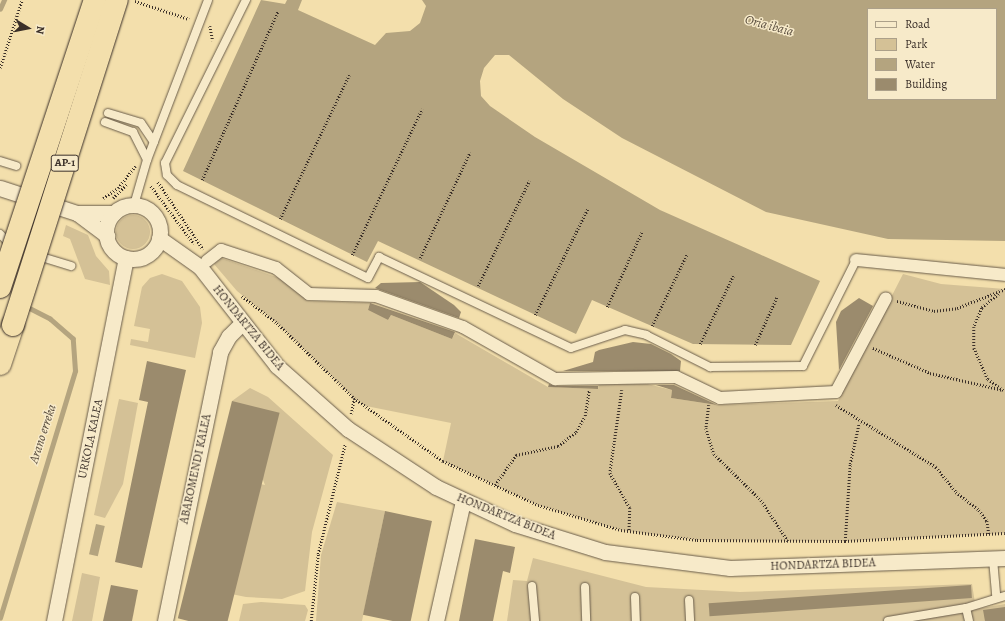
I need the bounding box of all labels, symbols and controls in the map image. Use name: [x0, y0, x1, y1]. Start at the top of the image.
north arrow: [8, 8, 48, 48]
legend: [867, 8, 997, 100]
water label: Oria ibaia: [743, 12, 795, 40]
text: Road: [905, 16, 930, 32]
text: N: [32, 25, 48, 35]
text: Park: [905, 36, 928, 52]
text: Water: [905, 56, 935, 72]
text: Building: [905, 76, 947, 92]
road number: AP-1: [50, 154, 80, 172]
street label: HONDARTZA BIDEA: [209, 283, 287, 373]
street label: URKOLA KALEA: [76, 398, 106, 480]
water label: Arano erreka: [26, 403, 60, 465]
street label: ABAROMENDI KALEA: [177, 413, 215, 525]
street label: HONDARTZA BIDEA: [454, 491, 558, 543]
street label: HONDARTZA BIDEA: [770, 556, 876, 574]

